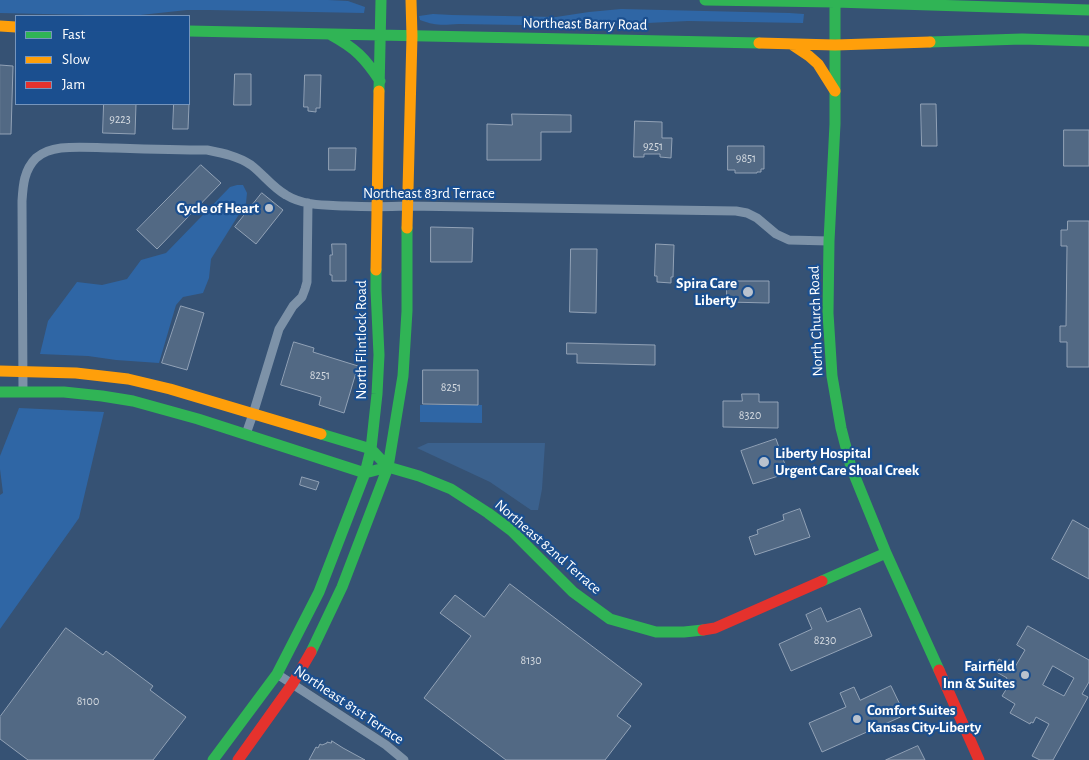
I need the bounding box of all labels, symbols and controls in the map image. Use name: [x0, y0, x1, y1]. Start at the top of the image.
street label: Northeast Barry Road: [523, 14, 647, 34]
legend: [15, 15, 190, 105]
text: Fast: [62, 27, 85, 42]
text: Slow: [62, 52, 90, 67]
text: Jam: [62, 77, 85, 92]
house number: 9223: [109, 112, 131, 126]
house number: 9251: [643, 139, 663, 153]
house number: 9851: [736, 151, 756, 165]
street label: Northeast 83rd Terrace: [363, 184, 495, 202]
place label: Cycle of Heart: [177, 199, 259, 217]
marker: Cycle of Heart: [263, 202, 275, 214]
street label: North Church Road: [805, 265, 827, 377]
place label: Spira Care Liberty: [676, 274, 737, 309]
street label: North Flintlock Road: [352, 280, 370, 400]
marker: Spira Care Liberty: [741, 285, 755, 299]
house number: 8251: [310, 368, 330, 382]
house number: 8251: [441, 380, 461, 394]
house number: 8320: [739, 408, 761, 422]
place label: Liberty Hospital Urgent Care Shoal Creek: [775, 444, 919, 479]
marker: Liberty Hospital Urgent Care Shoal Creek: [757, 455, 771, 469]
street label: Northeast 82nd Terrace: [491, 496, 605, 598]
house number: 8230: [814, 633, 836, 647]
house number: 8130: [520, 653, 542, 667]
place label: Fairfield Inn & Suites: [943, 657, 1015, 692]
street label: Northeast 81st Terrace: [291, 662, 407, 748]
marker: Fairfield Inn & Suites: [1019, 669, 1031, 681]
house number: 8100: [77, 694, 99, 708]
place label: Comfort Suites Kansas City-Liberty: [867, 701, 981, 736]
marker: Comfort Suites Kansas City-Liberty: [851, 713, 863, 725]

